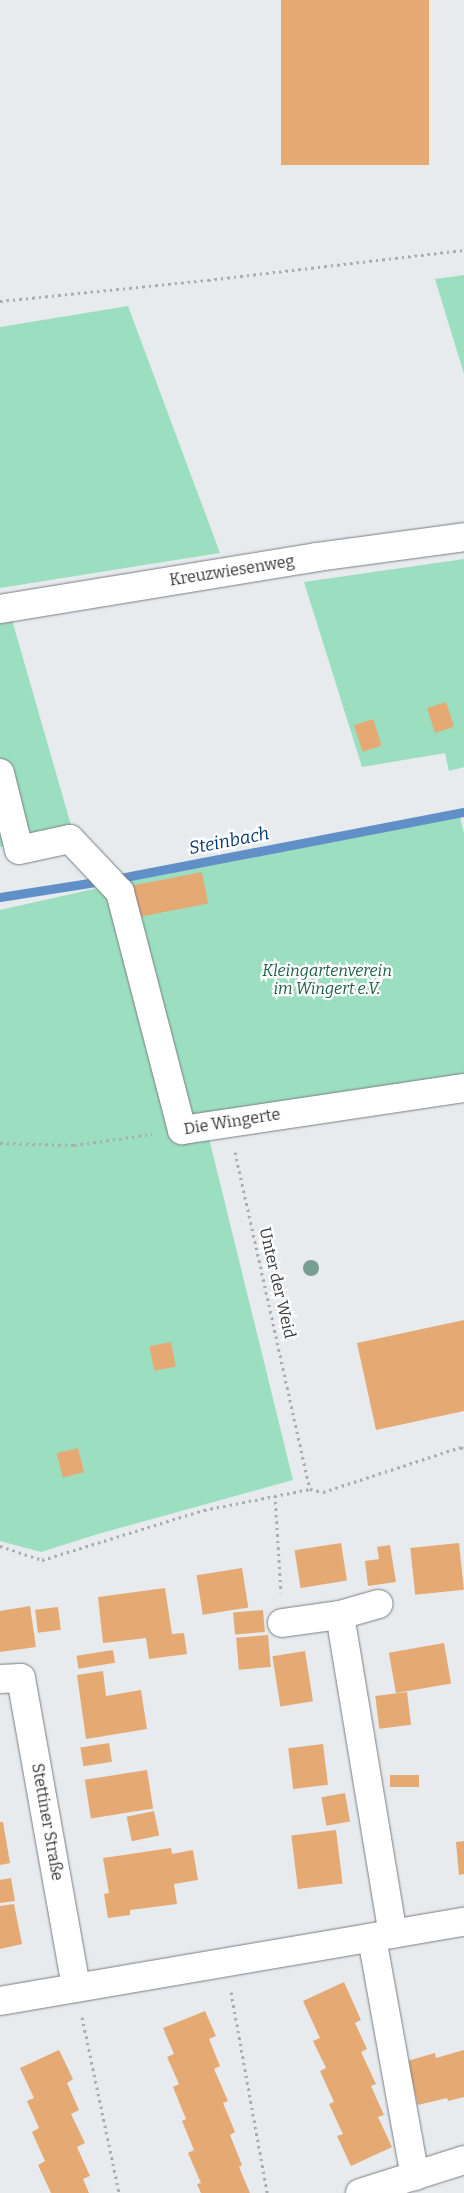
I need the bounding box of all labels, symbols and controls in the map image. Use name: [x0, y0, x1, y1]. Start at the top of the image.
street label: Kreuzwiesenweg: [168, 552, 296, 590]
water label: Steinbach: [187, 823, 271, 859]
park label: Kleingartenverein im Wingert e.V.: [262, 961, 392, 999]
street label: Die Wingerte: [182, 1105, 282, 1139]
street label: Unter der Weid: [255, 1226, 299, 1340]
street label: Stettiner Straße: [27, 1762, 67, 1882]

